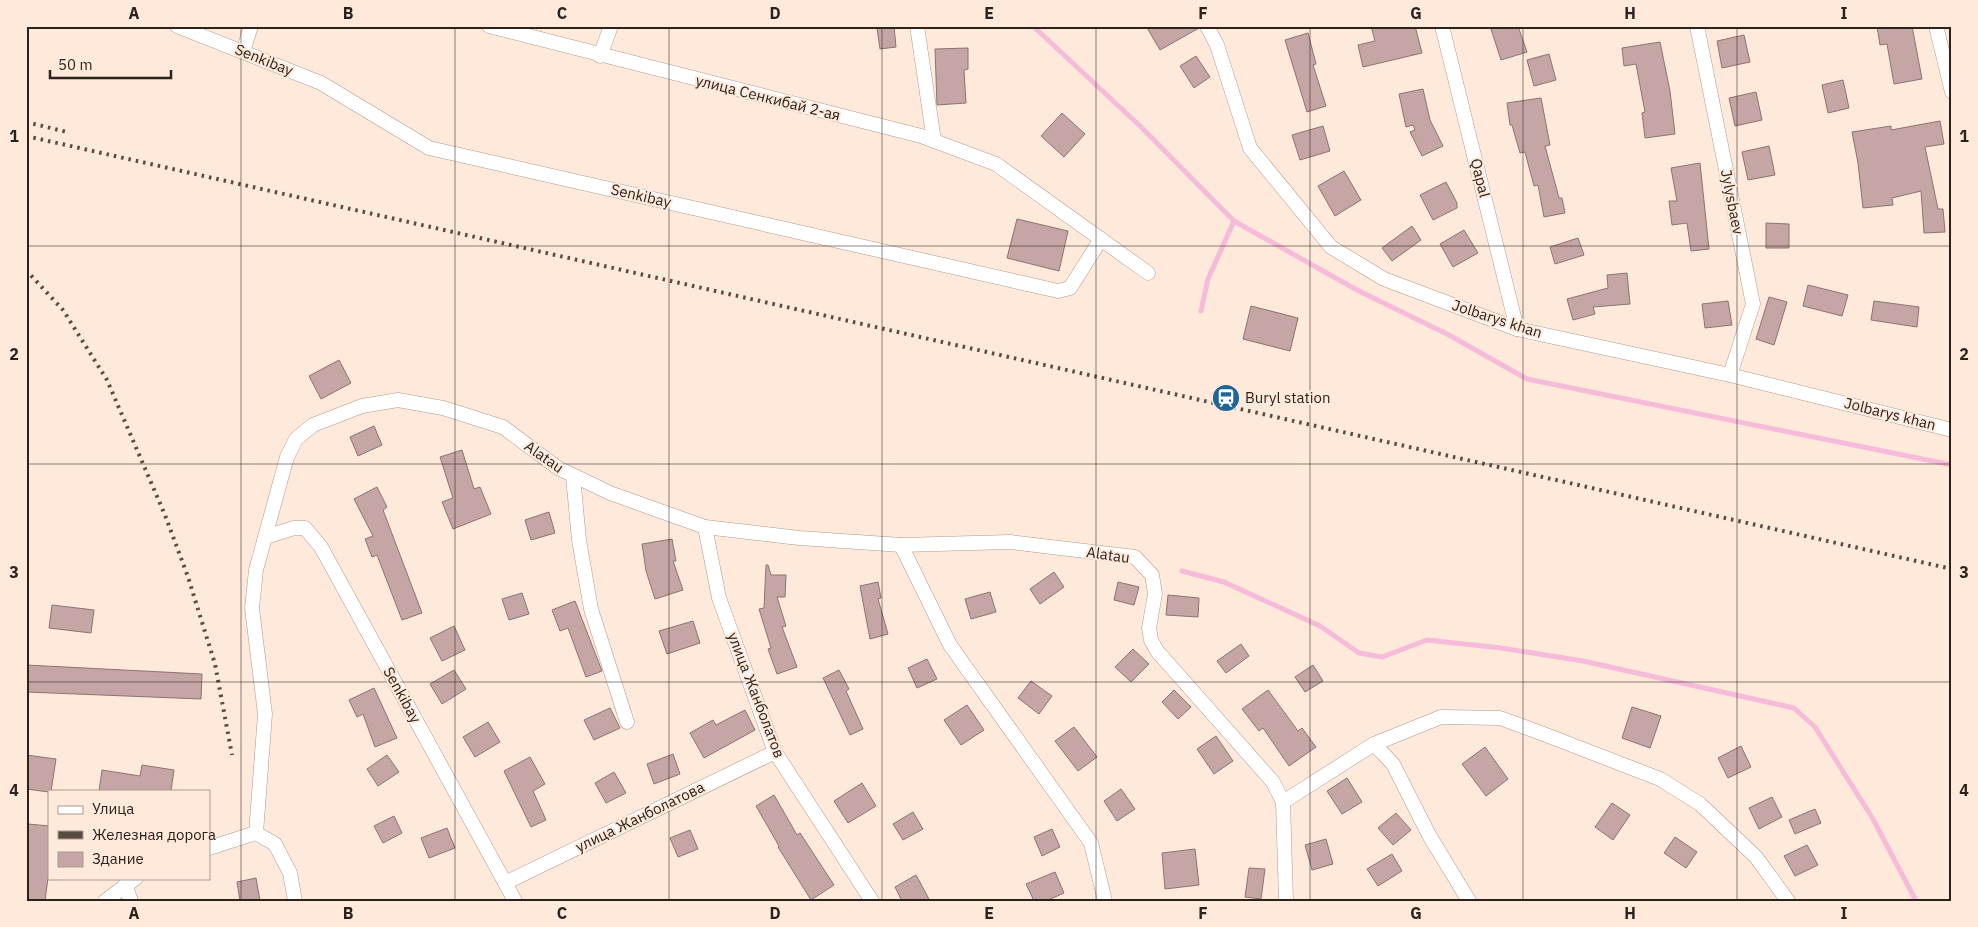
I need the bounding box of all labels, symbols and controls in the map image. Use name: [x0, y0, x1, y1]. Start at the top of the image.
text: A: [129, 3, 140, 23]
text: B: [343, 3, 354, 23]
text: C: [557, 3, 567, 23]
text: D: [769, 3, 781, 23]
text: E: [984, 3, 994, 23]
text: F: [1198, 3, 1208, 23]
text: G: [1410, 3, 1422, 23]
text: H: [1624, 3, 1636, 23]
text: I: [1841, 3, 1848, 23]
street label: Senkibay: [232, 39, 297, 80]
scale bar: [50, 48, 171, 80]
text: 50 m: [58, 55, 93, 74]
street label: улица Сенкибай 2-ая: [694, 70, 842, 125]
text: 1: [9, 126, 19, 146]
text: 1: [1959, 126, 1969, 146]
street label: Qapal: [1466, 156, 1494, 199]
street label: Jylysbaev: [1717, 168, 1748, 237]
street label: Senkibay: [609, 179, 674, 212]
street label: Jolbarys khan: [1450, 295, 1545, 342]
text: 2: [9, 344, 19, 364]
text: 2: [1959, 344, 1969, 364]
station icon: Buryl station: [1211, 383, 1241, 413]
place label: Buryl station: [1245, 388, 1331, 407]
street label: Jolbarys khan: [1842, 393, 1938, 434]
street label: Alatau: [521, 436, 568, 477]
street label: Alatau: [1085, 542, 1131, 567]
text: 3: [9, 562, 19, 582]
text: 3: [1959, 562, 1969, 582]
street label: улица Жанболатов: [724, 629, 789, 760]
street label: Senkibay: [379, 663, 426, 727]
street label: улица Жанболатова: [572, 777, 707, 856]
text: 4: [9, 780, 19, 800]
text: 4: [1959, 780, 1969, 800]
legend: [48, 790, 210, 880]
text: Улица: [92, 799, 134, 818]
text: Железная дорога: [92, 825, 216, 844]
text: Здание: [92, 849, 144, 868]
text: A: [129, 903, 140, 923]
text: B: [343, 903, 354, 923]
text: C: [557, 903, 567, 923]
text: D: [769, 903, 781, 923]
text: E: [984, 903, 994, 923]
text: F: [1198, 903, 1208, 923]
text: G: [1410, 903, 1422, 923]
text: H: [1624, 903, 1636, 923]
text: I: [1841, 903, 1848, 923]

